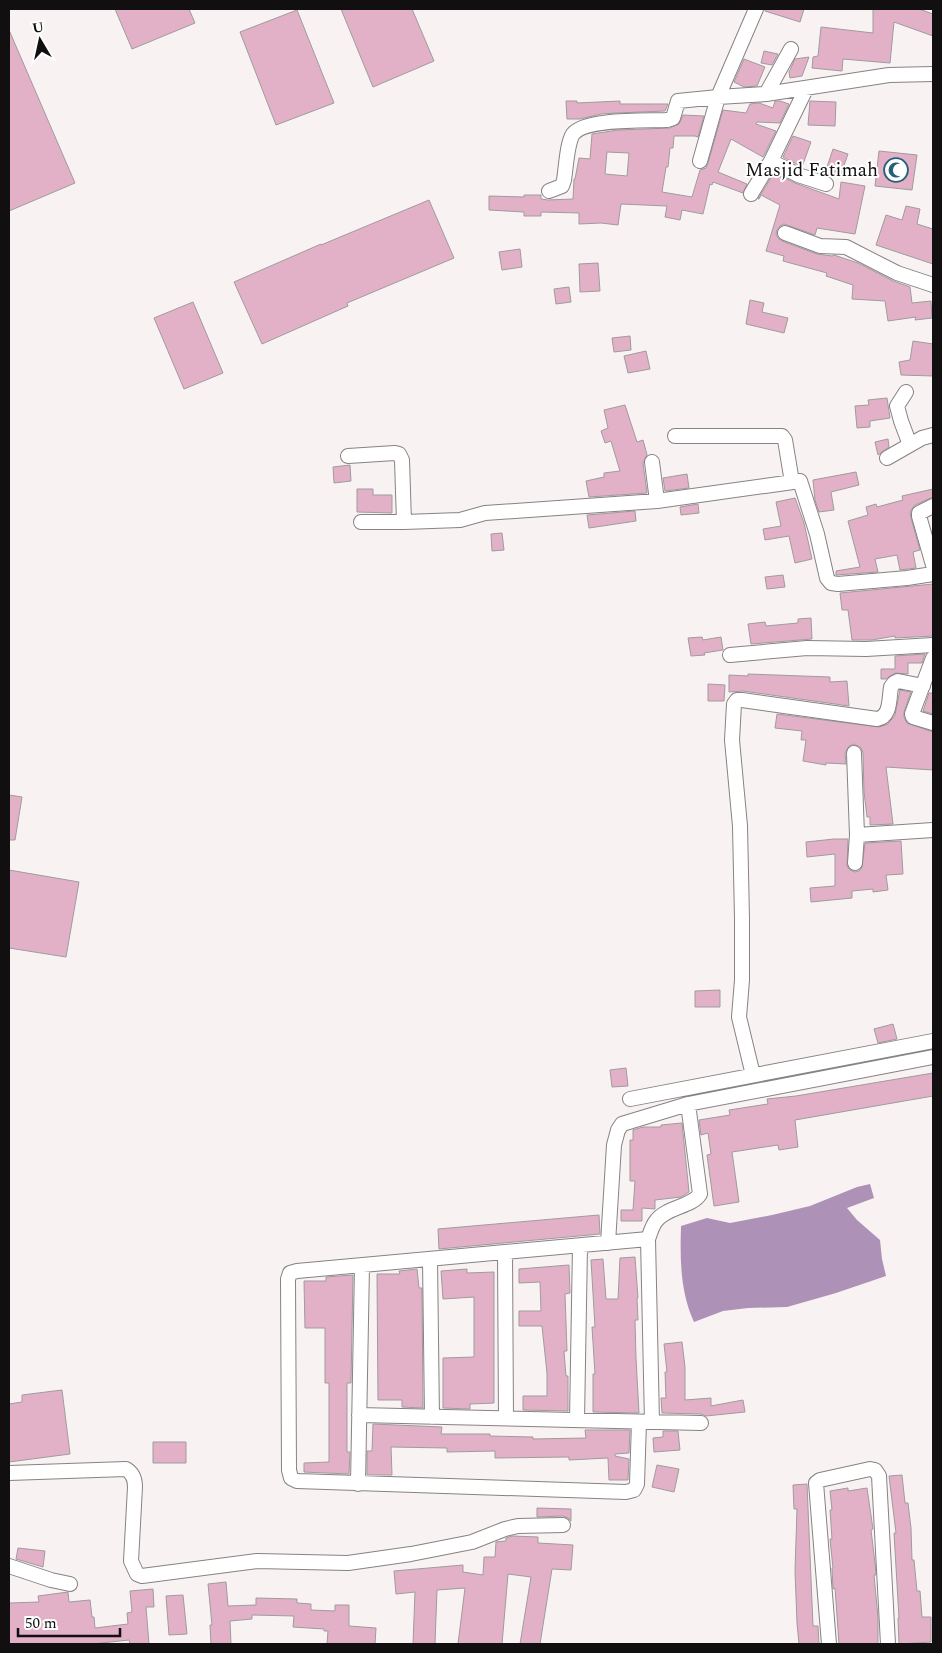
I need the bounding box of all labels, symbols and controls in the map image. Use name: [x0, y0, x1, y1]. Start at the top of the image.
north arrow: [15, 15, 65, 65]
text: U: [31, 16, 46, 39]
place label: Masjid Fatimah: [745, 156, 878, 185]
mosque icon: Masjid Fatimah: [883, 157, 909, 183]
scale bar: [18, 1606, 120, 1638]
text: 50 m: [25, 1612, 57, 1635]

